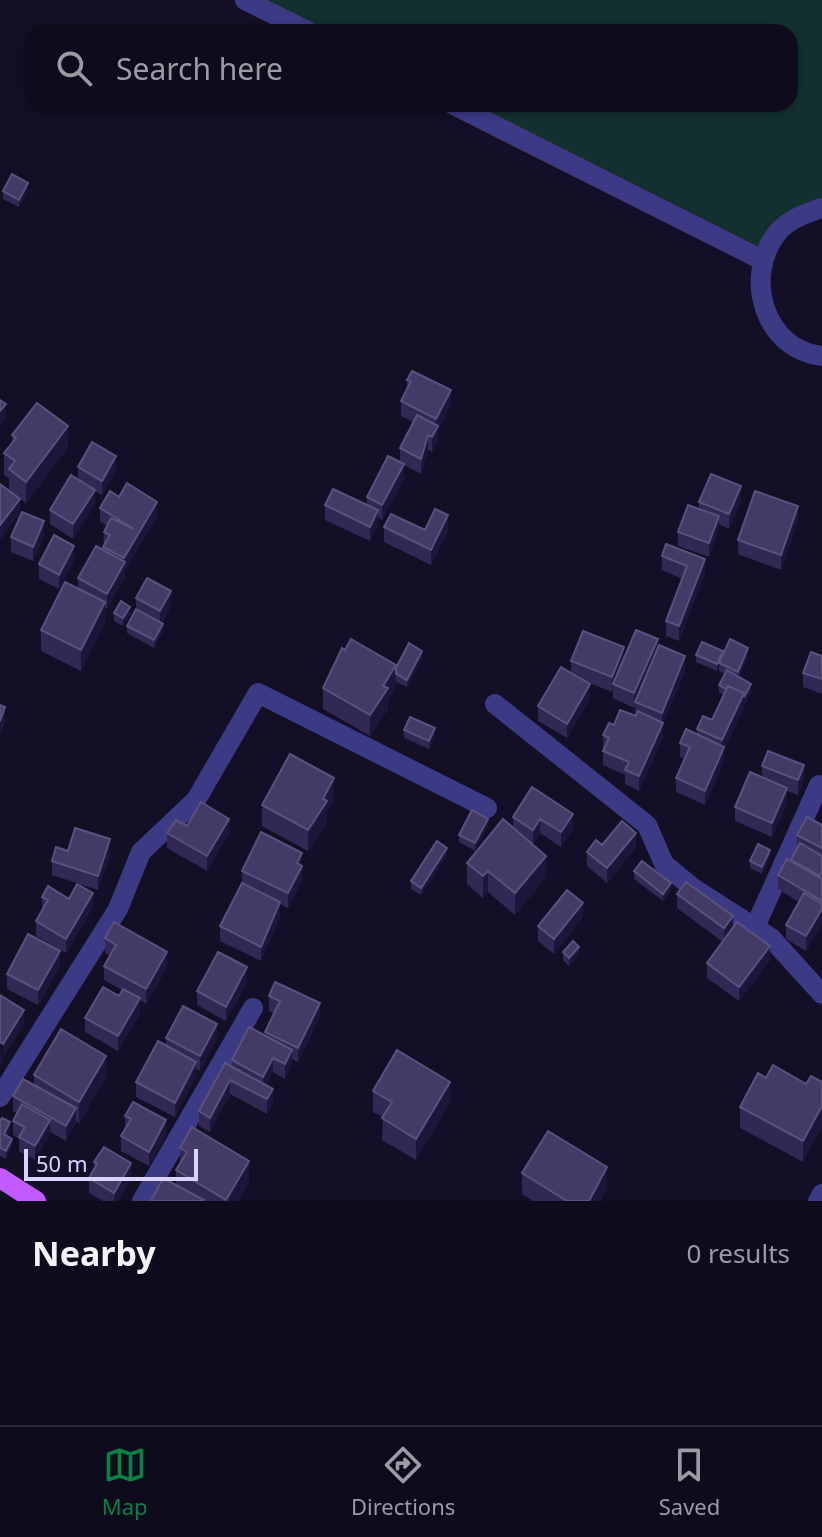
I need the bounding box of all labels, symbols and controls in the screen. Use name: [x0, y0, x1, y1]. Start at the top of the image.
search box: [24, 24, 798, 112]
icon: search: [52, 46, 96, 90]
text: Search here: [116, 48, 283, 89]
scale bar: [24, 1145, 198, 1181]
text: 50 m: [36, 1148, 87, 1178]
text: Nearby: [32, 1230, 156, 1276]
text: 0 results: [686, 1235, 790, 1271]
tab: Map: [102, 1443, 148, 1521]
tab: Directions: [351, 1443, 455, 1521]
tab: Saved: [659, 1443, 720, 1521]

